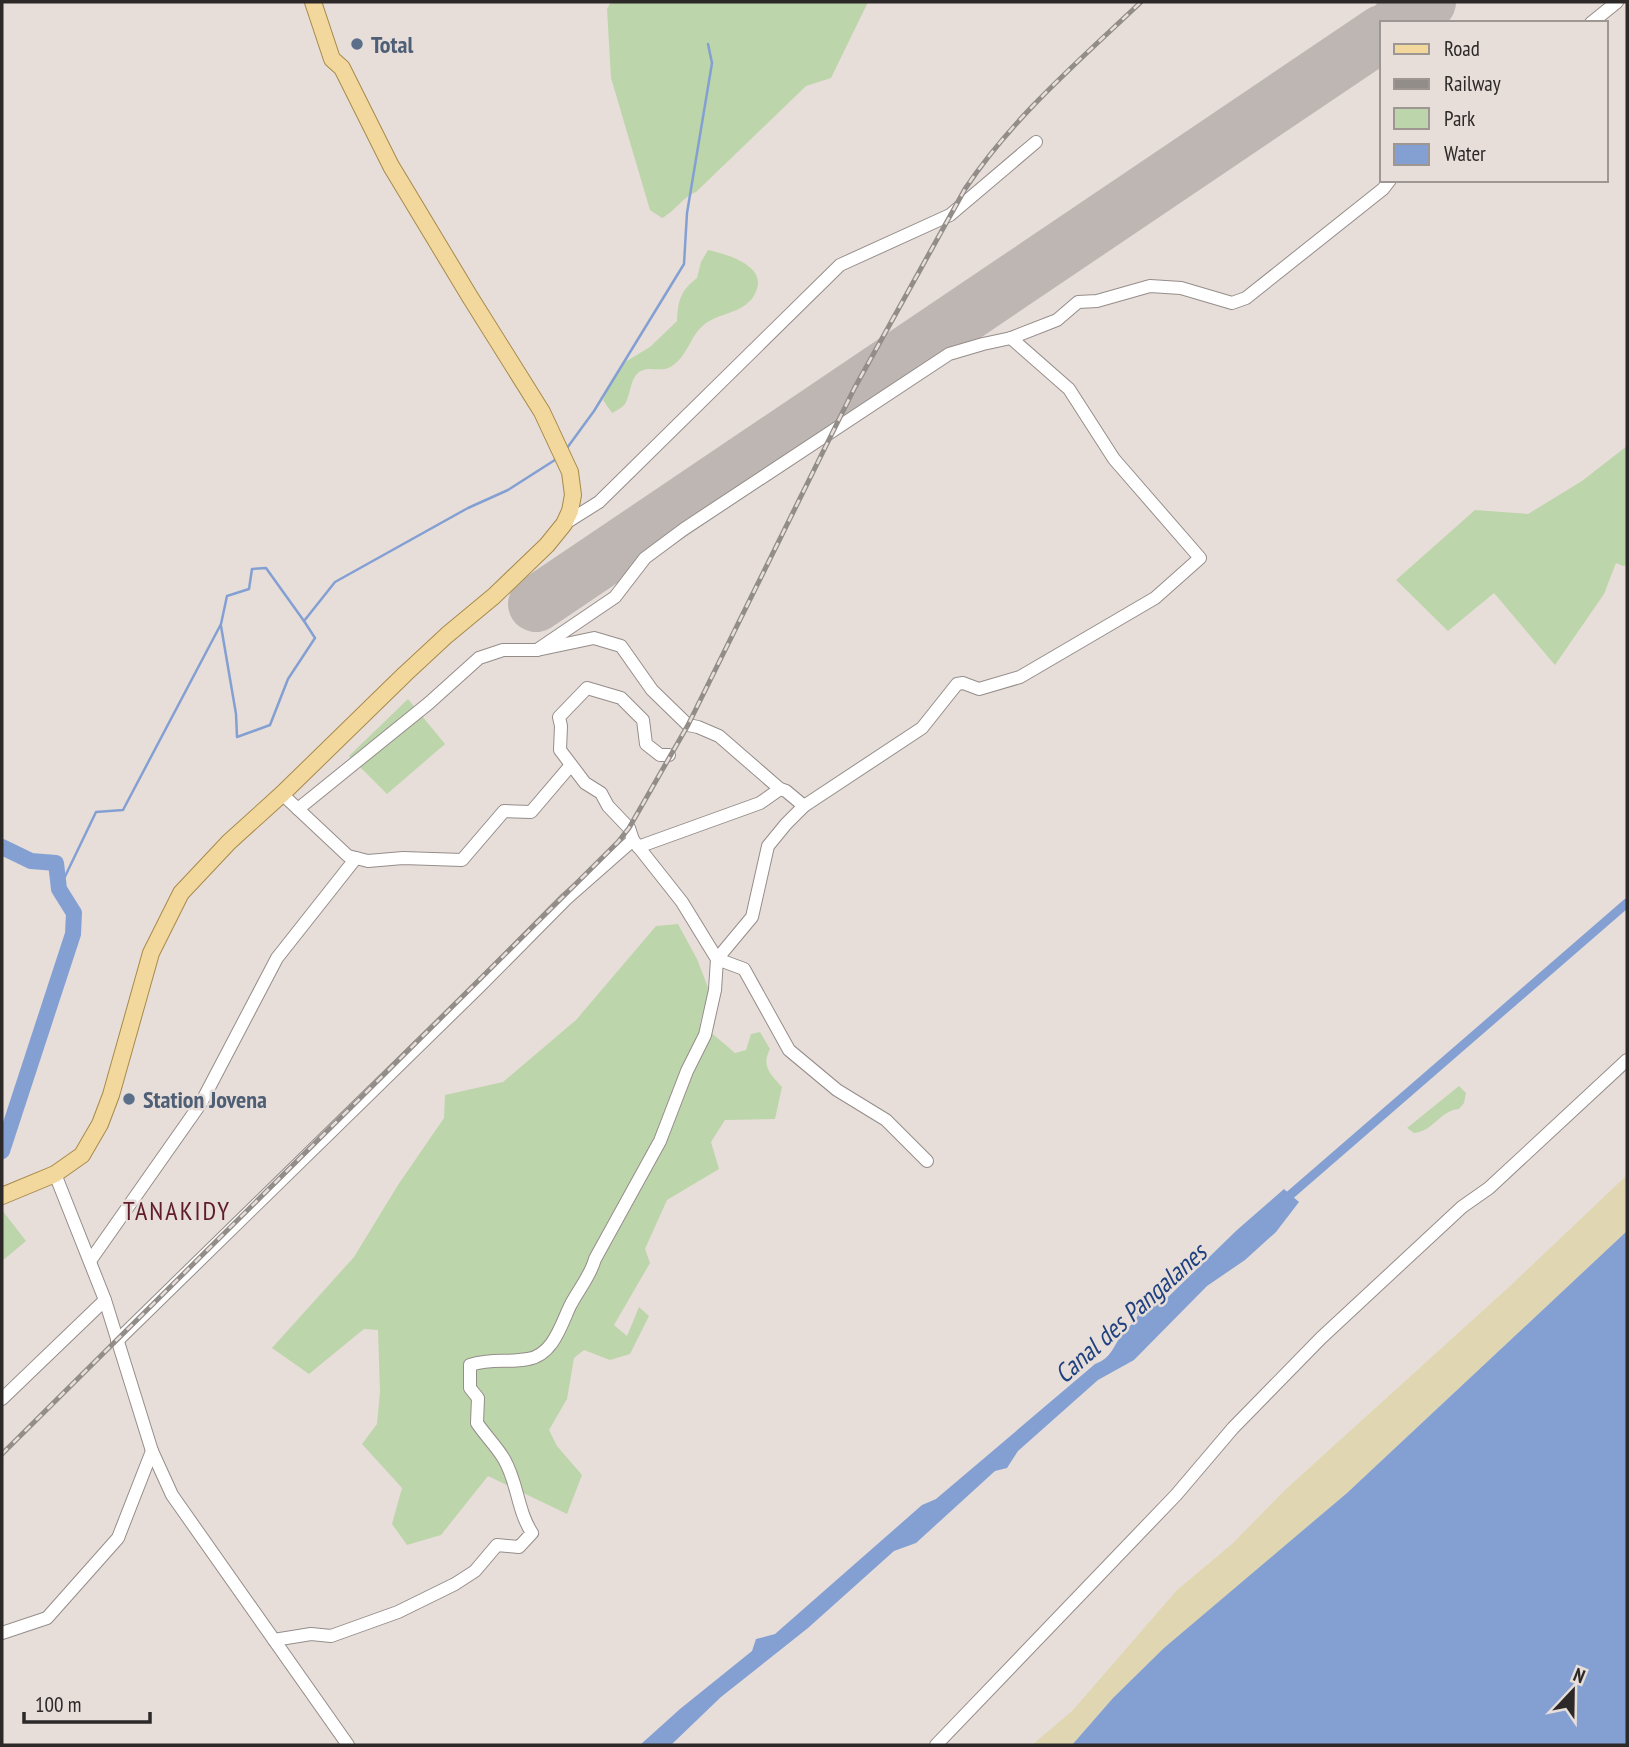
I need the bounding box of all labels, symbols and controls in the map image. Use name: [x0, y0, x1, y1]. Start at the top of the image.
legend: [1380, 21, 1608, 182]
place label: Total: [371, 29, 413, 60]
text: Road: [1444, 35, 1480, 62]
marker: Total: [349, 36, 365, 52]
text: Railway: [1444, 70, 1501, 97]
text: Park: [1444, 105, 1475, 132]
text: Water: [1444, 140, 1486, 167]
place label: Station Jovena: [143, 1084, 267, 1115]
marker: Station Jovena: [121, 1091, 137, 1107]
district label: TANAKIDY: [123, 1194, 231, 1227]
water label: Canal des Pangalanes: [1047, 1235, 1215, 1390]
north arrow: [1538, 1656, 1608, 1726]
text: N: [1570, 1662, 1589, 1688]
scale bar: [24, 1680, 150, 1724]
text: 100 m: [35, 1691, 81, 1718]

